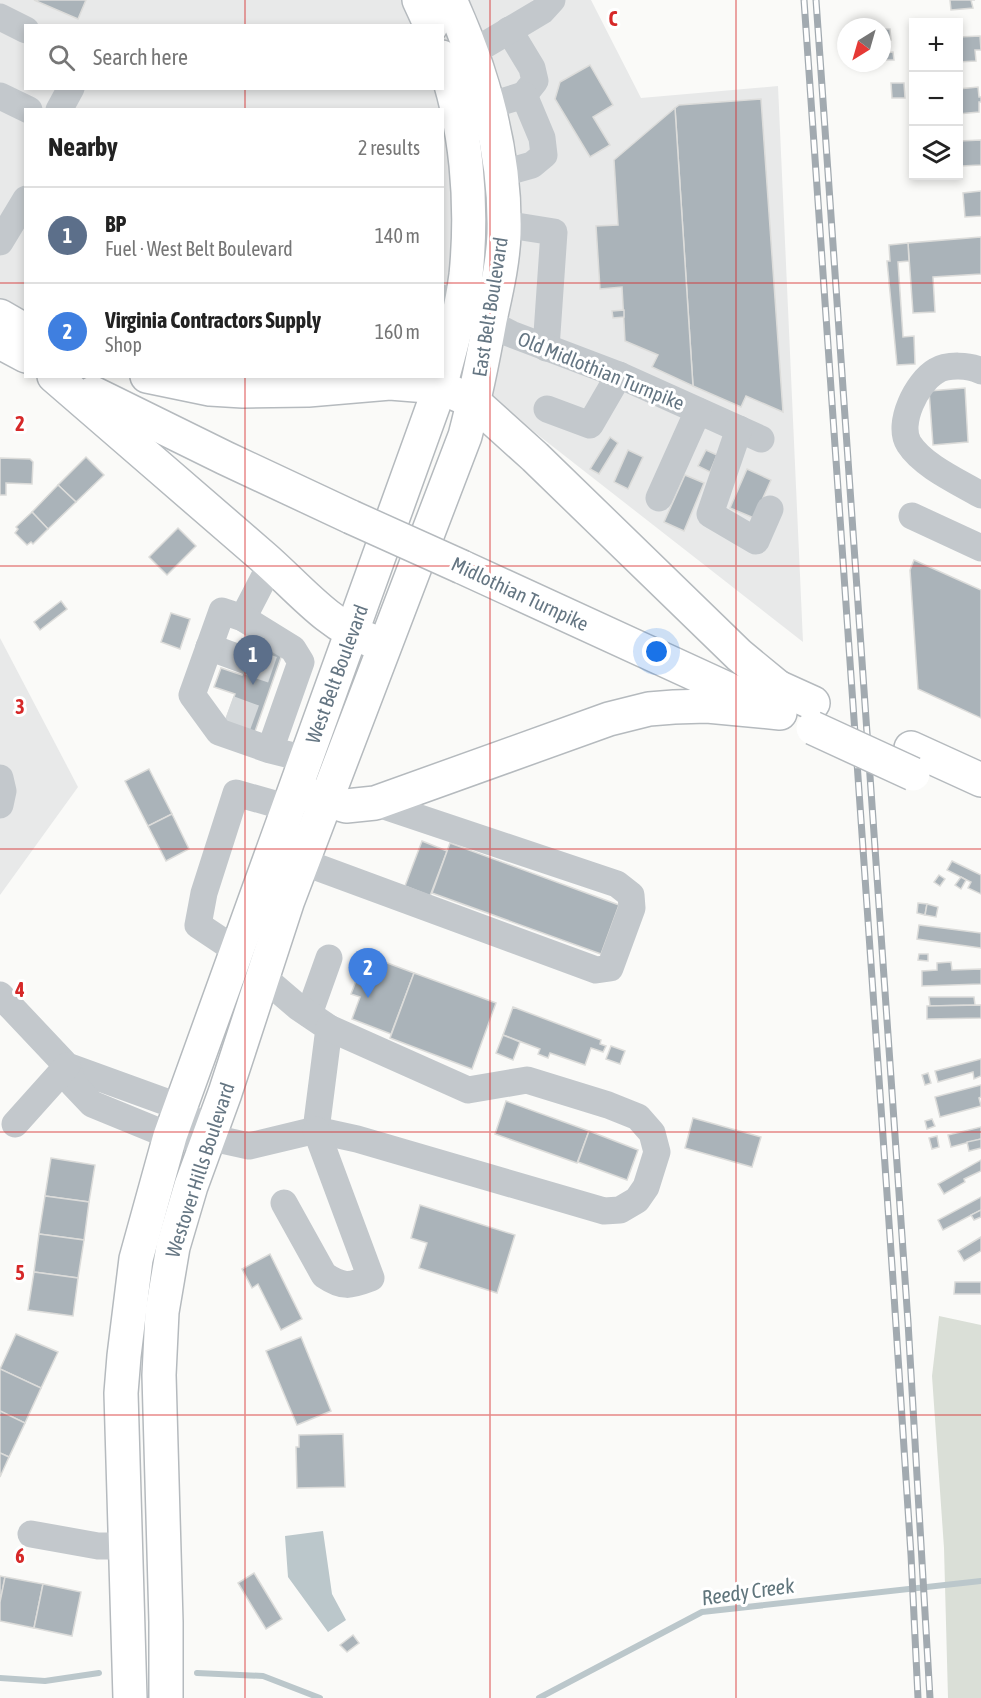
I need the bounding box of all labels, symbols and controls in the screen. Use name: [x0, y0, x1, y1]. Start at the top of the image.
text: C: [609, 7, 618, 30]
north arrow: [837, 18, 891, 72]
map controls: [909, 18, 963, 180]
button: +: [909, 18, 963, 72]
search box: [24, 24, 444, 90]
icon: search: [45, 41, 78, 74]
text: Search here: [93, 44, 188, 70]
button: −: [909, 72, 963, 126]
button: layers: [909, 126, 963, 180]
text: Nearby: [48, 132, 118, 162]
text: 2 results: [358, 136, 420, 159]
text: BP: [105, 211, 126, 237]
text: 1: [63, 224, 72, 247]
text: 140 m: [375, 224, 420, 247]
street label: East Belt Boulevard: [467, 235, 512, 378]
text: Fuel · West Belt Boulevard: [105, 237, 293, 260]
text: Virginia Contractors Supply: [105, 307, 321, 333]
text: 2: [63, 320, 72, 343]
text: 160 m: [375, 320, 420, 343]
street label: Old Midlothian Turnpike: [515, 327, 688, 414]
text: Shop: [105, 333, 142, 356]
text: 2: [15, 412, 25, 435]
street label: Midlothian Turnpike: [448, 552, 592, 635]
street label: West Belt Boulevard: [301, 601, 372, 746]
pin: 1: [234, 636, 272, 685]
your location: [642, 637, 671, 666]
text: 3: [15, 695, 25, 718]
pin: 2: [348, 948, 388, 998]
text: 4: [14, 978, 25, 1001]
street label: Westover Hills Boulevard: [160, 1080, 239, 1260]
text: 5: [15, 1261, 25, 1284]
text: 6: [15, 1544, 25, 1567]
water label: Reedy Creek: [700, 1573, 796, 1609]

